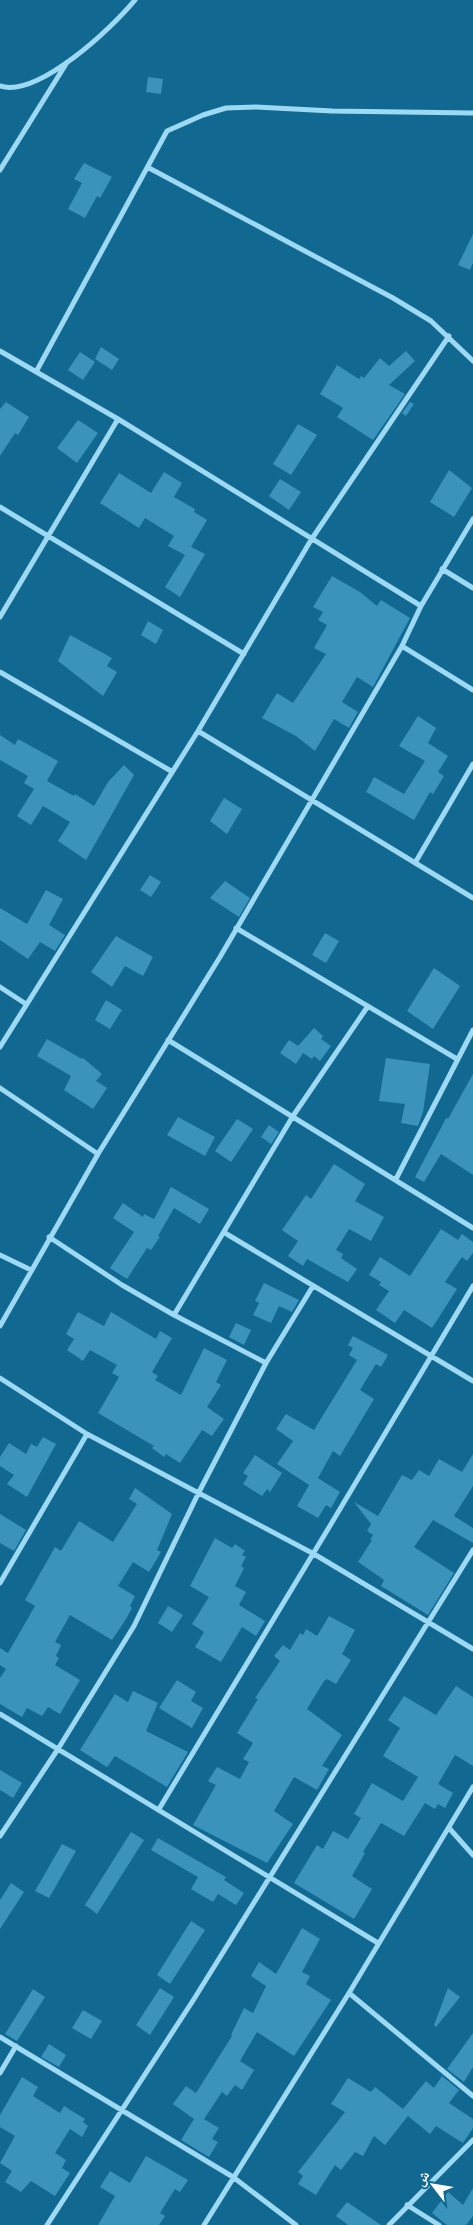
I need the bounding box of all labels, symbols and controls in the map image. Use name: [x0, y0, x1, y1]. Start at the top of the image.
north arrow: [408, 2160, 458, 2210]
text: ش: [411, 2168, 433, 2189]

